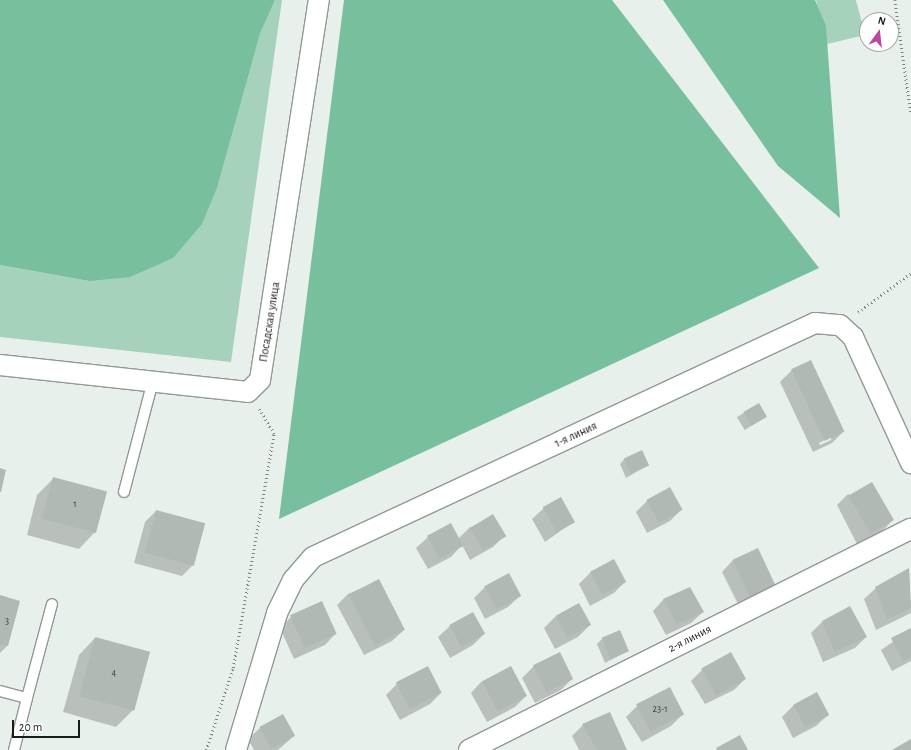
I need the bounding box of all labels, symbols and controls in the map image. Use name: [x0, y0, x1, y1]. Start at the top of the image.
north arrow: [859, 12, 899, 52]
text: N: [877, 15, 887, 27]
street label: Посадская улица: [257, 281, 283, 363]
street label: 1-я линия: [553, 419, 599, 451]
house number: 1: [73, 499, 77, 511]
house number: 3: [5, 616, 9, 628]
street label: 2-я линия: [666, 622, 714, 656]
house number: 4: [112, 668, 116, 680]
house number: 23-1: [652, 704, 668, 716]
scale bar: [14, 712, 82, 738]
text: 20 m: [19, 721, 42, 733]

